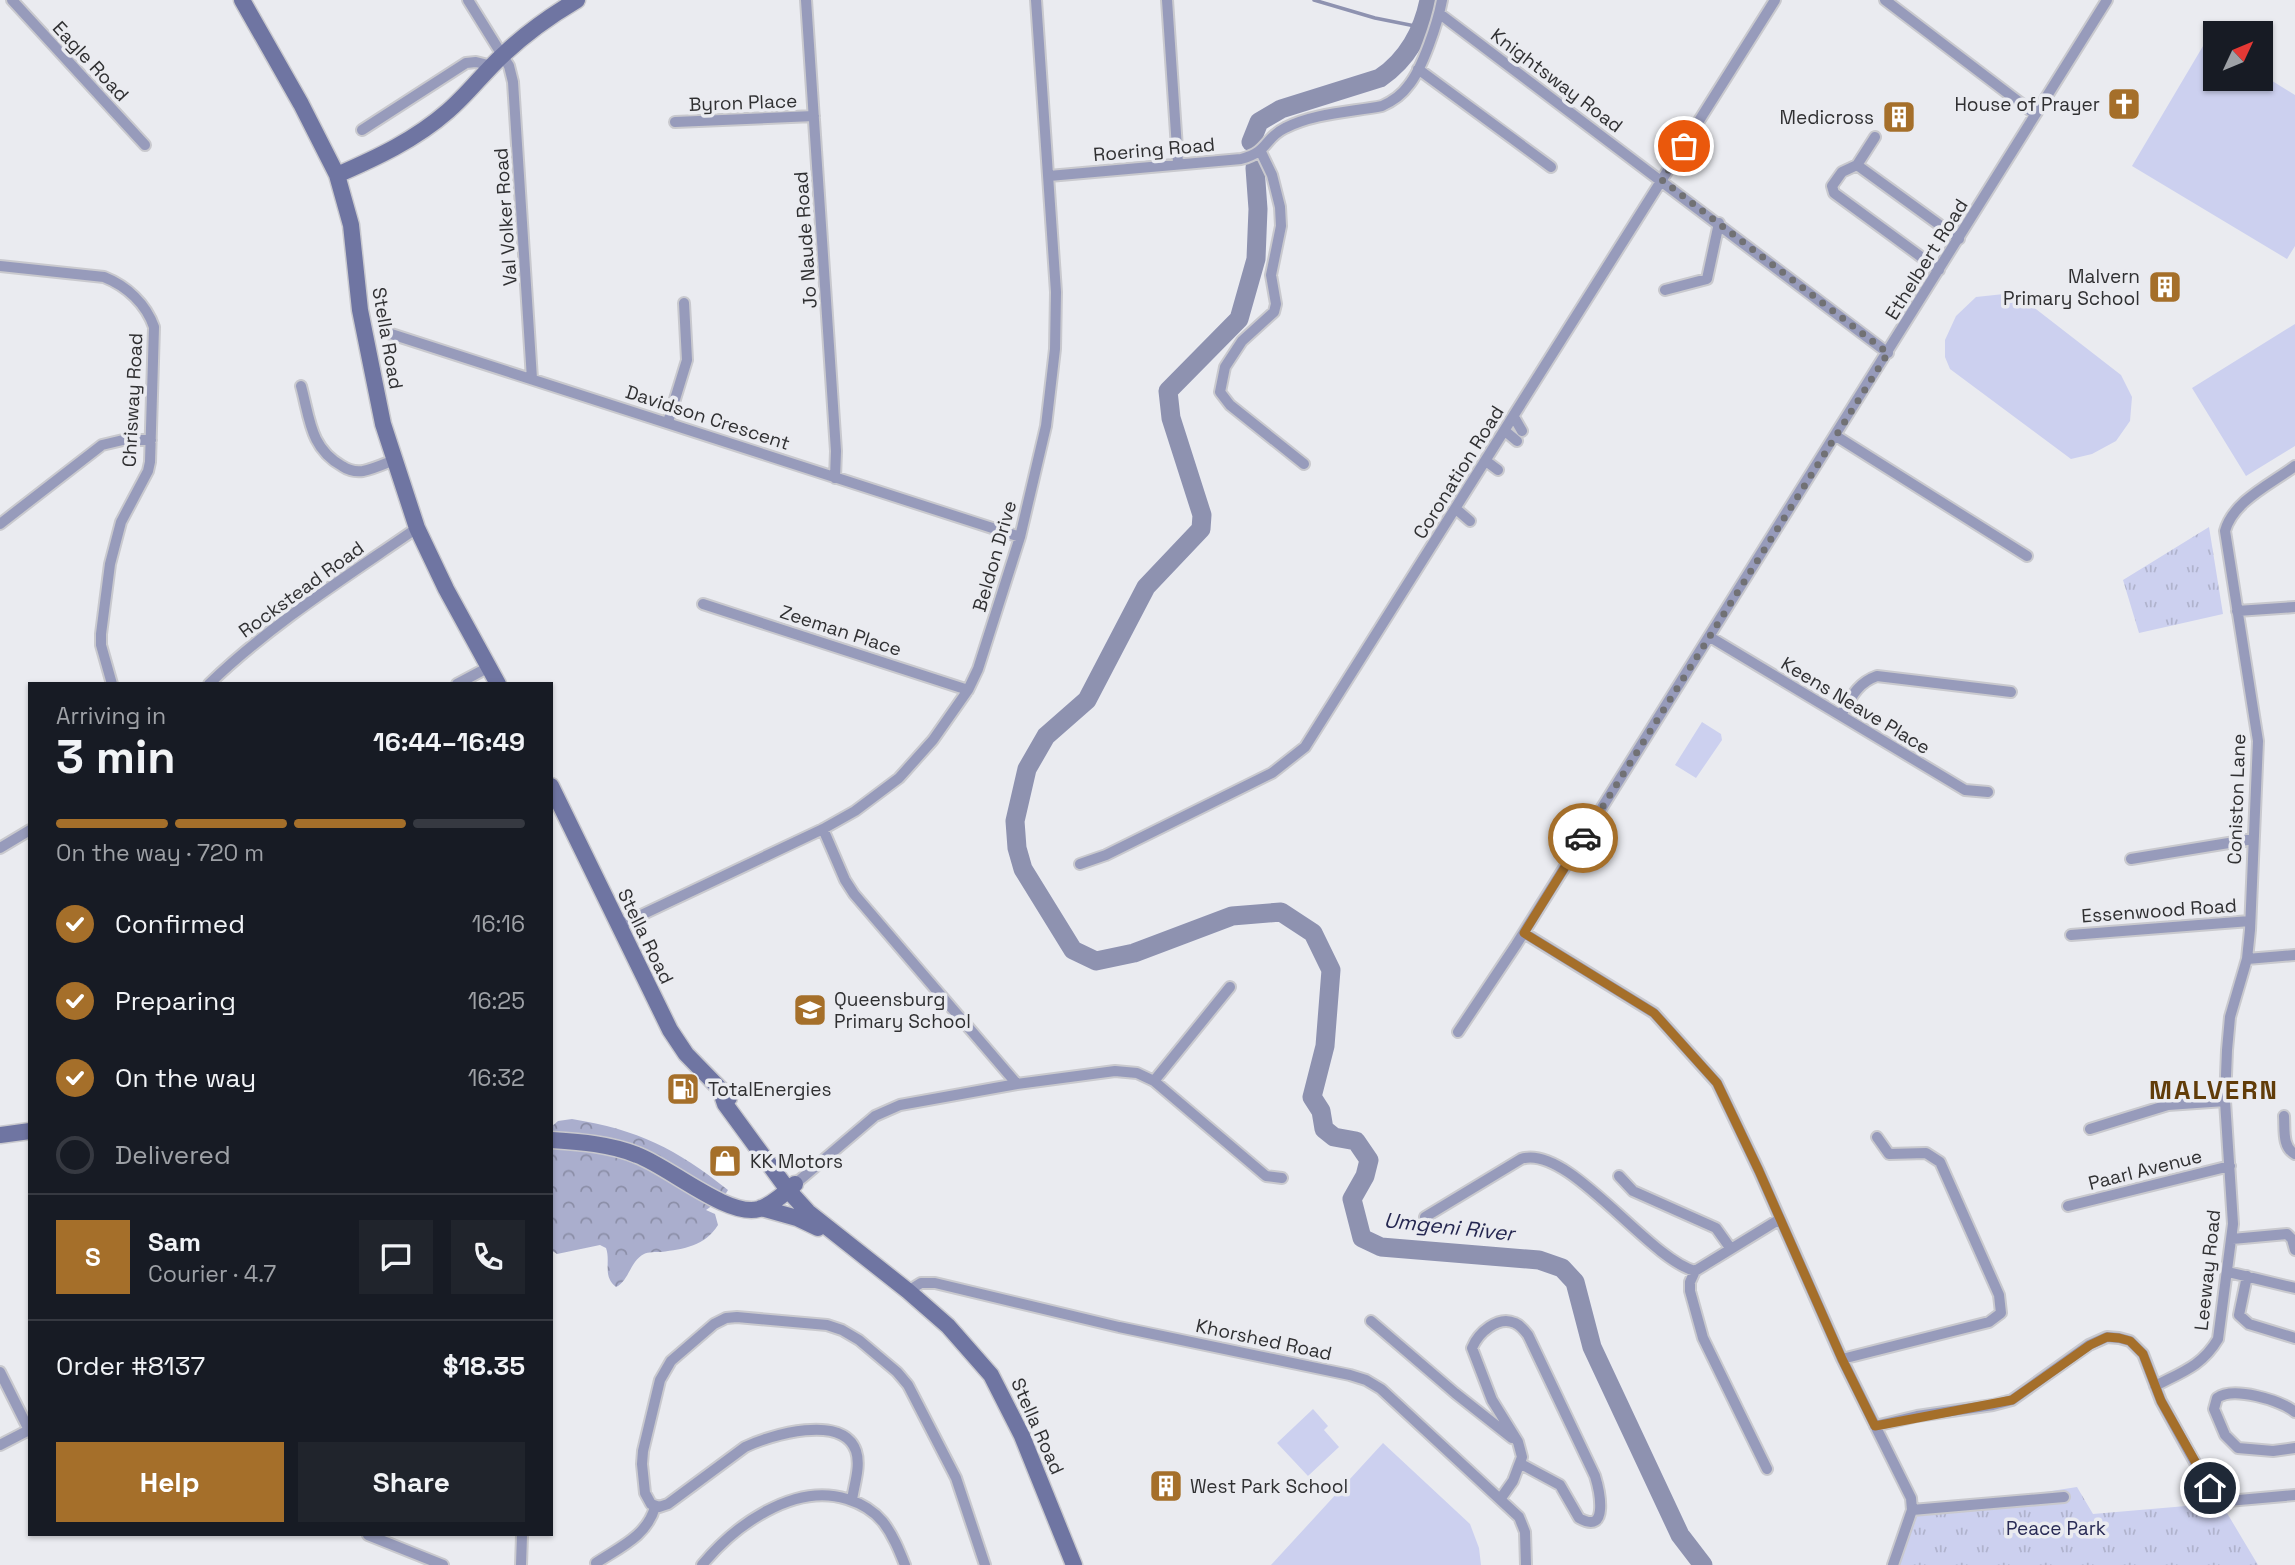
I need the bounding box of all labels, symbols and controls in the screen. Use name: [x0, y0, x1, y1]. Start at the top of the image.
street label: Eagle Road: [47, 16, 134, 107]
north arrow: [2203, 21, 2273, 91]
map controls: [2203, 21, 2273, 91]
street label: Knightsway Road: [1486, 23, 1628, 138]
church icon: House of Prayer: [2105, 85, 2143, 123]
street label: Byron Place: [688, 88, 798, 117]
place label: House of Prayer: [1954, 92, 2100, 117]
building icon: Medicross: [1880, 98, 1918, 136]
place label: Medicross: [1779, 105, 1874, 130]
pin: [1654, 116, 1714, 176]
icon: bag: [1665, 127, 1703, 165]
street label: Roering Road: [1092, 132, 1216, 167]
street label: Val Volker Road: [488, 147, 523, 287]
street label: Jo Naude Road: [788, 171, 823, 309]
street label: Ethelbert Road: [1879, 194, 1974, 324]
place label: Malvern Primary School: [2003, 264, 2140, 311]
building icon: Malvern Primary School: [2146, 268, 2184, 306]
street label: Stella Road: [366, 285, 409, 391]
street label: Chrisway Road: [116, 332, 148, 468]
street label: Davidson Crescent: [622, 379, 793, 456]
street label: Coronation Road: [1407, 401, 1510, 544]
street label: Beldon Drive: [967, 498, 1022, 615]
street label: Rockstead Road: [234, 536, 369, 643]
street label: Zeeman Place: [777, 599, 905, 662]
street label: Keens Neave Place: [1776, 651, 1935, 760]
text: Arriving in: [56, 701, 166, 731]
text: 16:44–16:49: [373, 725, 525, 759]
text: 3 min: [56, 728, 176, 786]
street label: Coniston Lane: [2222, 733, 2251, 865]
courier: [1548, 803, 1618, 873]
icon: car: [1564, 819, 1602, 857]
text: On the way · 720 m: [56, 838, 264, 868]
street label: Stella Road: [612, 884, 679, 988]
street label: Essenwood Road: [2080, 893, 2238, 928]
icon: check: [56, 905, 94, 943]
text: Confirmed: [115, 907, 245, 941]
text: 16:16: [472, 909, 525, 939]
icon: check: [56, 982, 94, 1020]
text: Preparing: [115, 984, 236, 1018]
text: 16:25: [468, 986, 525, 1016]
place label: Queensburg Primary School: [834, 987, 971, 1034]
school or university icon: Queensburg Primary School: [791, 991, 829, 1029]
icon: check: [56, 1059, 94, 1097]
text: On the way: [115, 1061, 256, 1095]
text: 16:32: [468, 1063, 525, 1093]
fuel station icon: TotalEnergies: [664, 1070, 702, 1108]
district label: MALVERN: [2149, 1073, 2279, 1107]
place label: TotalEnergies: [708, 1077, 831, 1102]
text: Delivered: [115, 1138, 231, 1172]
shop icon: KK Motors: [706, 1142, 744, 1180]
street label: Paarl Avenue: [2086, 1143, 2205, 1196]
place label: KK Motors: [750, 1149, 843, 1174]
water label: Umgeni River: [1382, 1206, 1518, 1247]
street label: Leeway Road: [2189, 1208, 2226, 1332]
button: chat: [359, 1220, 433, 1294]
button: phone: [451, 1220, 525, 1294]
text: Sam: [148, 1225, 201, 1259]
text: S: [85, 1240, 101, 1274]
text: Courier · 4.7: [148, 1259, 276, 1289]
street label: Khorshed Road: [1193, 1313, 1334, 1366]
text: Order #8137: [56, 1349, 205, 1383]
text: $18.35: [443, 1349, 525, 1383]
street label: Stella Road: [1005, 1374, 1070, 1478]
button: Help: [56, 1442, 284, 1522]
button: Share: [298, 1442, 525, 1522]
pin: [2180, 1458, 2240, 1518]
building icon: West Park School: [1147, 1467, 1185, 1505]
icon: home: [2191, 1469, 2229, 1507]
place label: West Park School: [1190, 1474, 1348, 1499]
park label: Peace Park: [2006, 1516, 2106, 1541]

